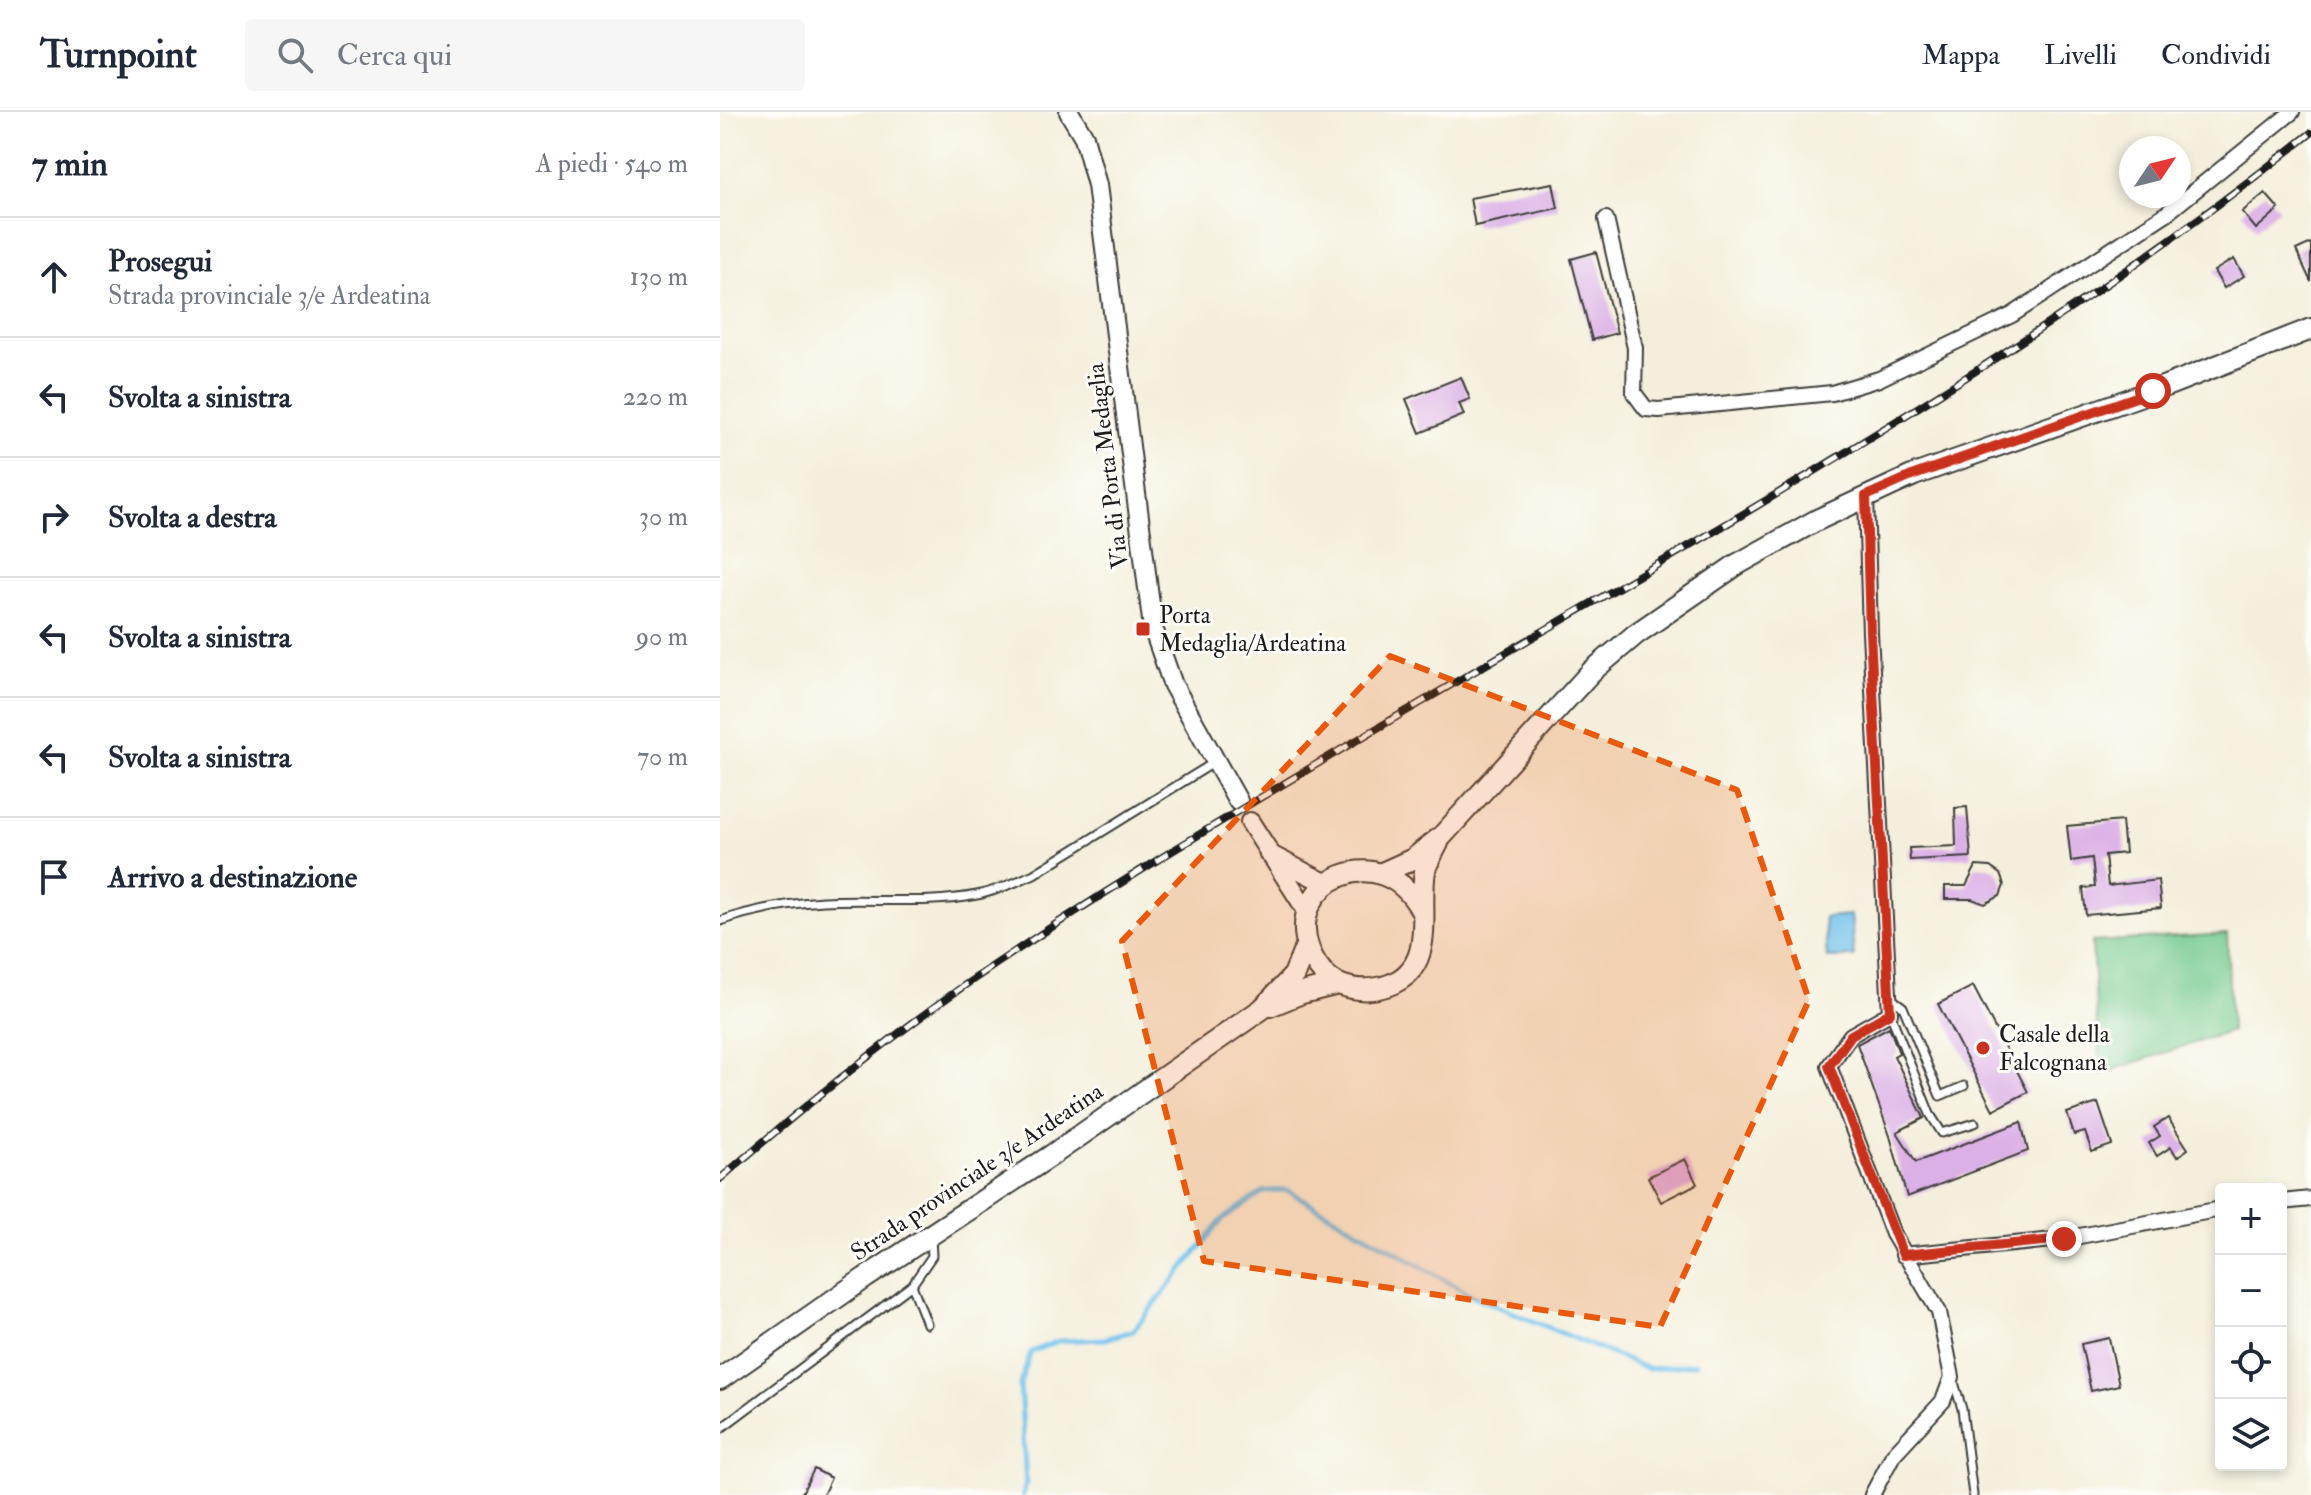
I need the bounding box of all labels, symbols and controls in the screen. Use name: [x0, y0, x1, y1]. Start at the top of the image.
search box: [245, 19, 805, 91]
text: Turnpoint: [40, 31, 197, 79]
icon: search: [273, 33, 317, 77]
text: Cerca qui: [337, 37, 452, 74]
text: Mappa: [1922, 38, 2000, 73]
text: Livelli: [2044, 38, 2117, 73]
text: Condividi: [2161, 38, 2271, 73]
north arrow: [2119, 136, 2191, 208]
text: 7 min: [32, 143, 108, 186]
text: A piedi · 540 m: [536, 148, 688, 180]
text: Prosegui: [108, 243, 212, 280]
icon: ahead: [32, 255, 76, 299]
text: 130 m: [630, 261, 688, 293]
text: Strada provinciale 3/e Ardeatina: [108, 280, 431, 312]
street label: Via di Porta Medaglia: [1080, 360, 1136, 570]
route start: [2135, 373, 2171, 409]
icon: left: [32, 375, 76, 419]
text: Svolta a sinistra: [108, 379, 291, 416]
text: 220 m: [623, 381, 688, 413]
icon: right: [32, 495, 76, 539]
text: Svolta a destra: [108, 499, 277, 536]
text: 30 m: [639, 501, 688, 533]
place label: Porta Medaglia/Ardeatina: [1159, 600, 1347, 659]
icon: left: [32, 615, 76, 659]
text: Svolta a sinistra: [108, 619, 291, 656]
marker: Porta Medaglia/Ardeatina: [1134, 620, 1152, 638]
text: 90 m: [636, 621, 688, 653]
icon: left: [32, 735, 76, 779]
text: Svolta a sinistra: [108, 739, 291, 776]
text: 70 m: [637, 741, 688, 773]
icon: arrive: [32, 855, 76, 899]
text: Arrivo a destinazione: [108, 859, 357, 896]
place label: Casale della Falcognana: [1999, 1019, 2111, 1078]
marker: Casale della Falcognana: [1974, 1039, 1992, 1057]
street label: Strada provinciale 3/e Ardeatina: [845, 1075, 1110, 1268]
map controls: [2215, 1183, 2287, 1471]
button: +: [2215, 1183, 2287, 1255]
route end: [2046, 1221, 2082, 1257]
button: −: [2215, 1255, 2287, 1327]
button: locate: [2215, 1327, 2287, 1399]
button: layers: [2215, 1399, 2287, 1471]

